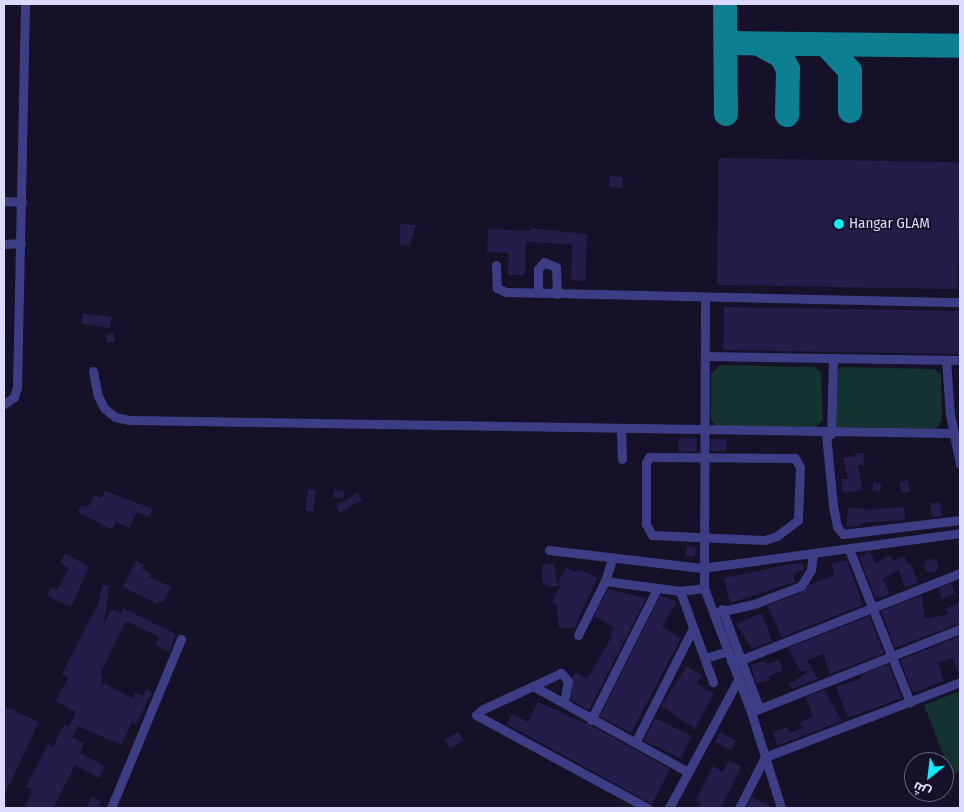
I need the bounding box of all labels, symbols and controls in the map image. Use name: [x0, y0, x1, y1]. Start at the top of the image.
place label: Hangar GLAM: [849, 215, 930, 233]
marker: Hangar GLAM: [833, 218, 845, 230]
north arrow: [904, 752, 954, 802]
text: ش: [910, 778, 934, 801]

